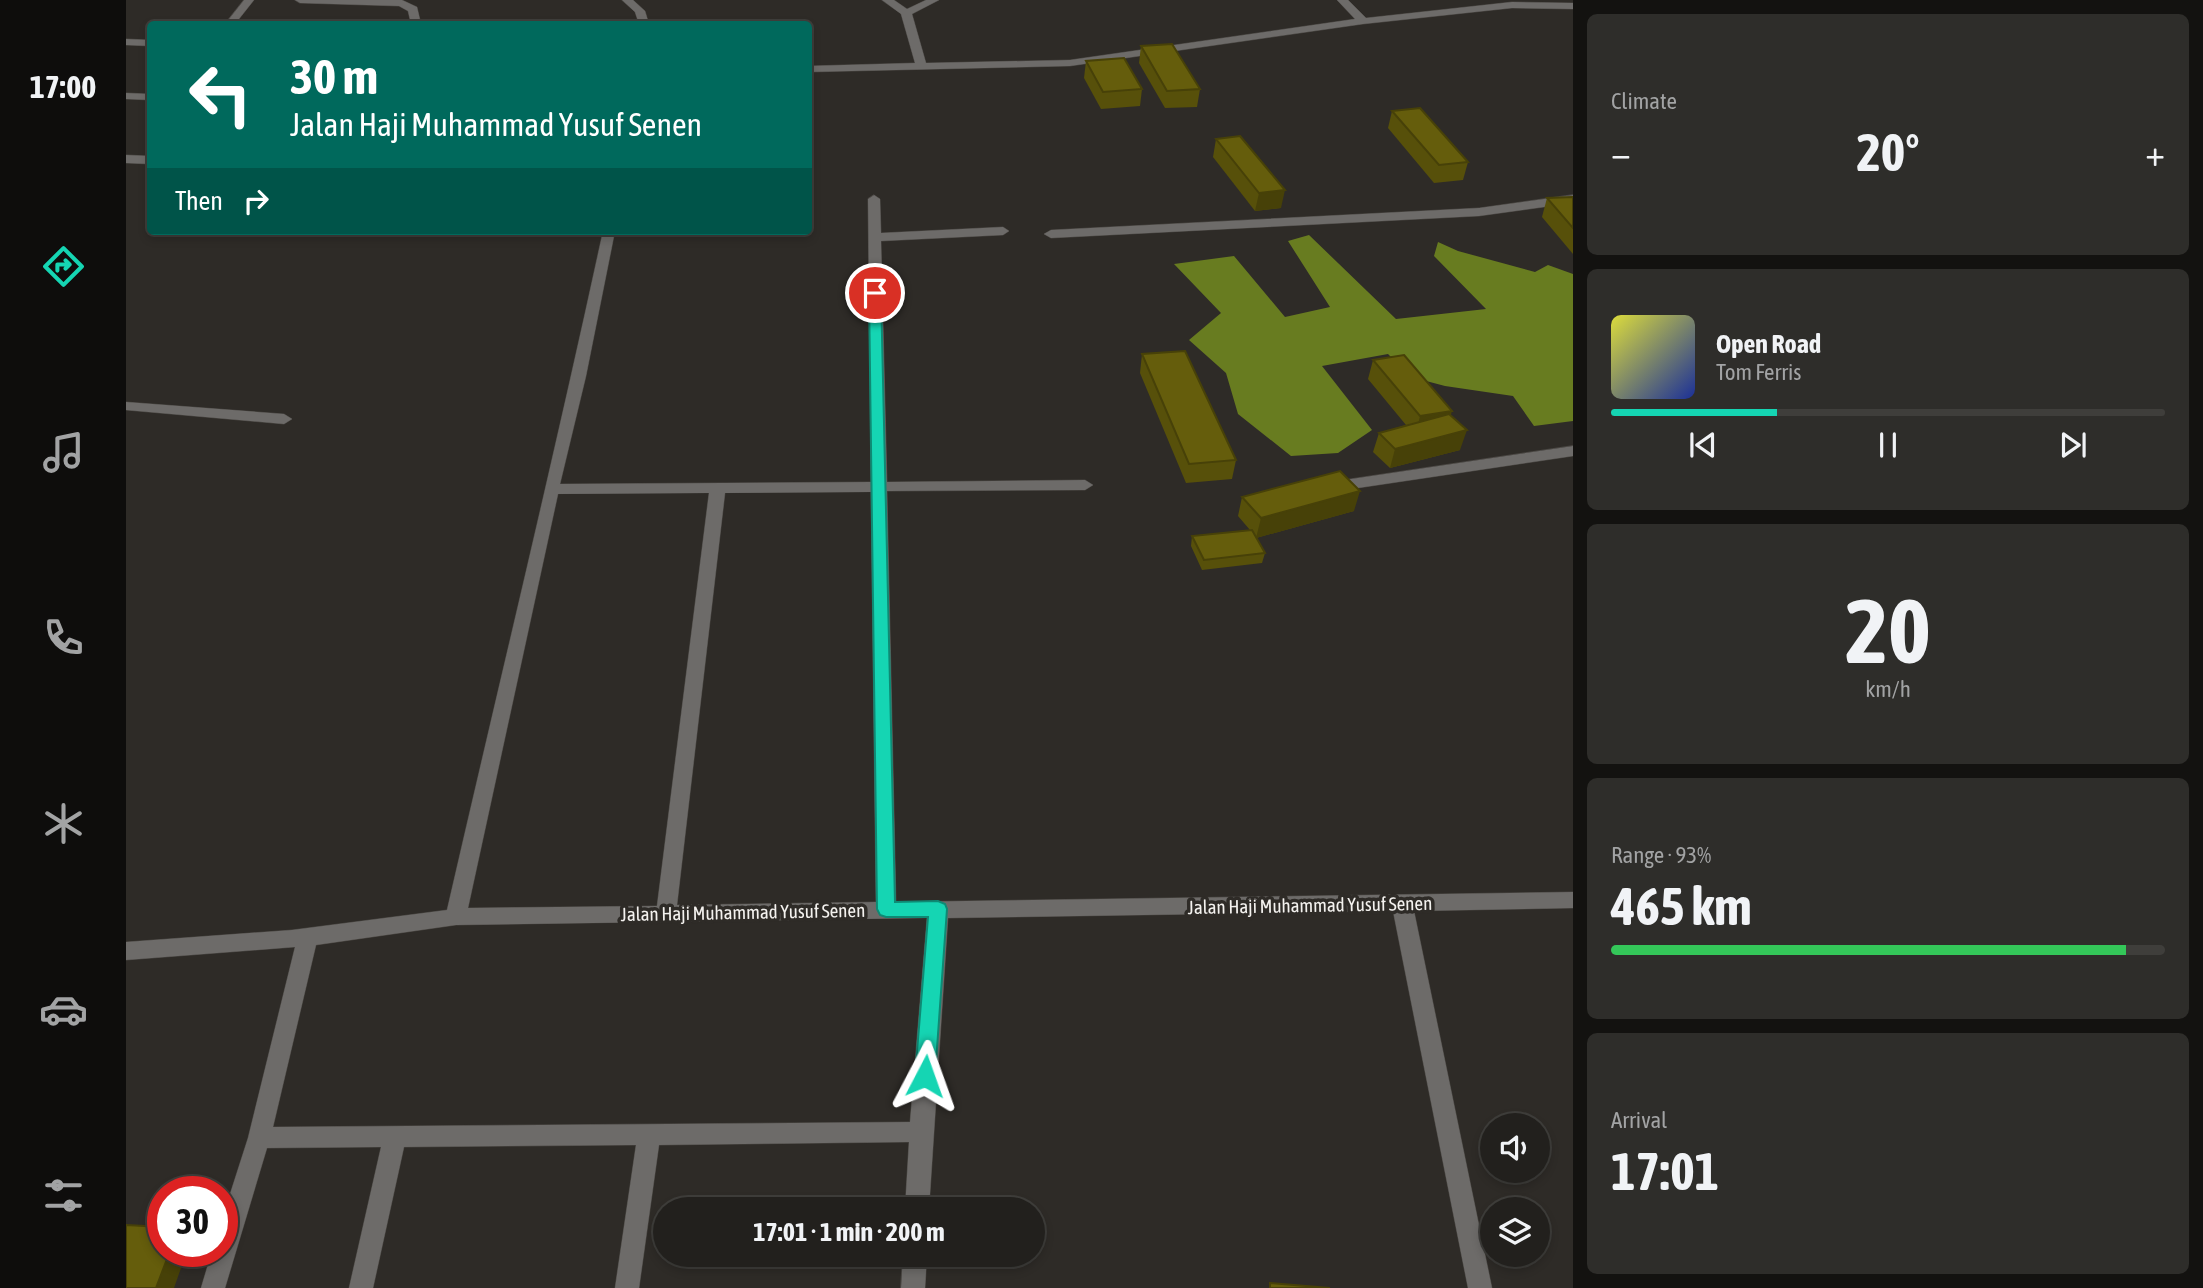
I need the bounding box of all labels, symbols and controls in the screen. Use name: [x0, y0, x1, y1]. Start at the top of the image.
text: 30 m: [290, 48, 378, 104]
icon: left: [175, 49, 266, 140]
text: 17:00: [30, 68, 96, 105]
text: Climate: [1611, 88, 1677, 114]
text: Jalan Haji Muhammad Yusuf Senen: [290, 106, 702, 143]
text: 20°: [1856, 122, 1920, 182]
text: −: [1611, 131, 1631, 174]
text: +: [2145, 131, 2165, 174]
icon: right: [237, 182, 275, 220]
text: Then: [175, 186, 223, 216]
icon: directions: [39, 242, 88, 291]
pin: [845, 263, 905, 323]
icon: arrive: [856, 274, 894, 312]
text: Open Road: [1716, 329, 1821, 359]
text: Tom Ferris: [1716, 359, 1801, 385]
icon: previous: [1684, 426, 1722, 464]
icon: pause: [1869, 426, 1907, 464]
icon: next: [2054, 426, 2092, 464]
icon: music: [39, 428, 88, 477]
text: 20: [1845, 578, 1931, 682]
icon: phone: [39, 613, 88, 662]
text: km/h: [1865, 676, 1911, 702]
icon: climate: [39, 799, 88, 848]
text: Range · 93%: [1611, 842, 1711, 868]
text: 465 km: [1611, 876, 1752, 936]
street label: Jalan Haji Muhammad Yusuf Senen: [1188, 892, 1432, 918]
street label: Jalan Haji Muhammad Yusuf Senen: [621, 899, 865, 925]
icon: car: [39, 985, 88, 1034]
position arrow: [888, 1039, 962, 1113]
text: Arrival: [1611, 1107, 1667, 1133]
map controls: [1480, 1113, 1550, 1267]
button: sound: [1480, 1113, 1550, 1183]
text: 17:01: [1611, 1141, 1719, 1201]
icon: filters: [39, 1171, 88, 1220]
speed limit sign: 30: [147, 1176, 238, 1267]
button: layers: [1480, 1197, 1550, 1267]
text: 17:01 · 1 min · 200 m: [753, 1217, 945, 1247]

